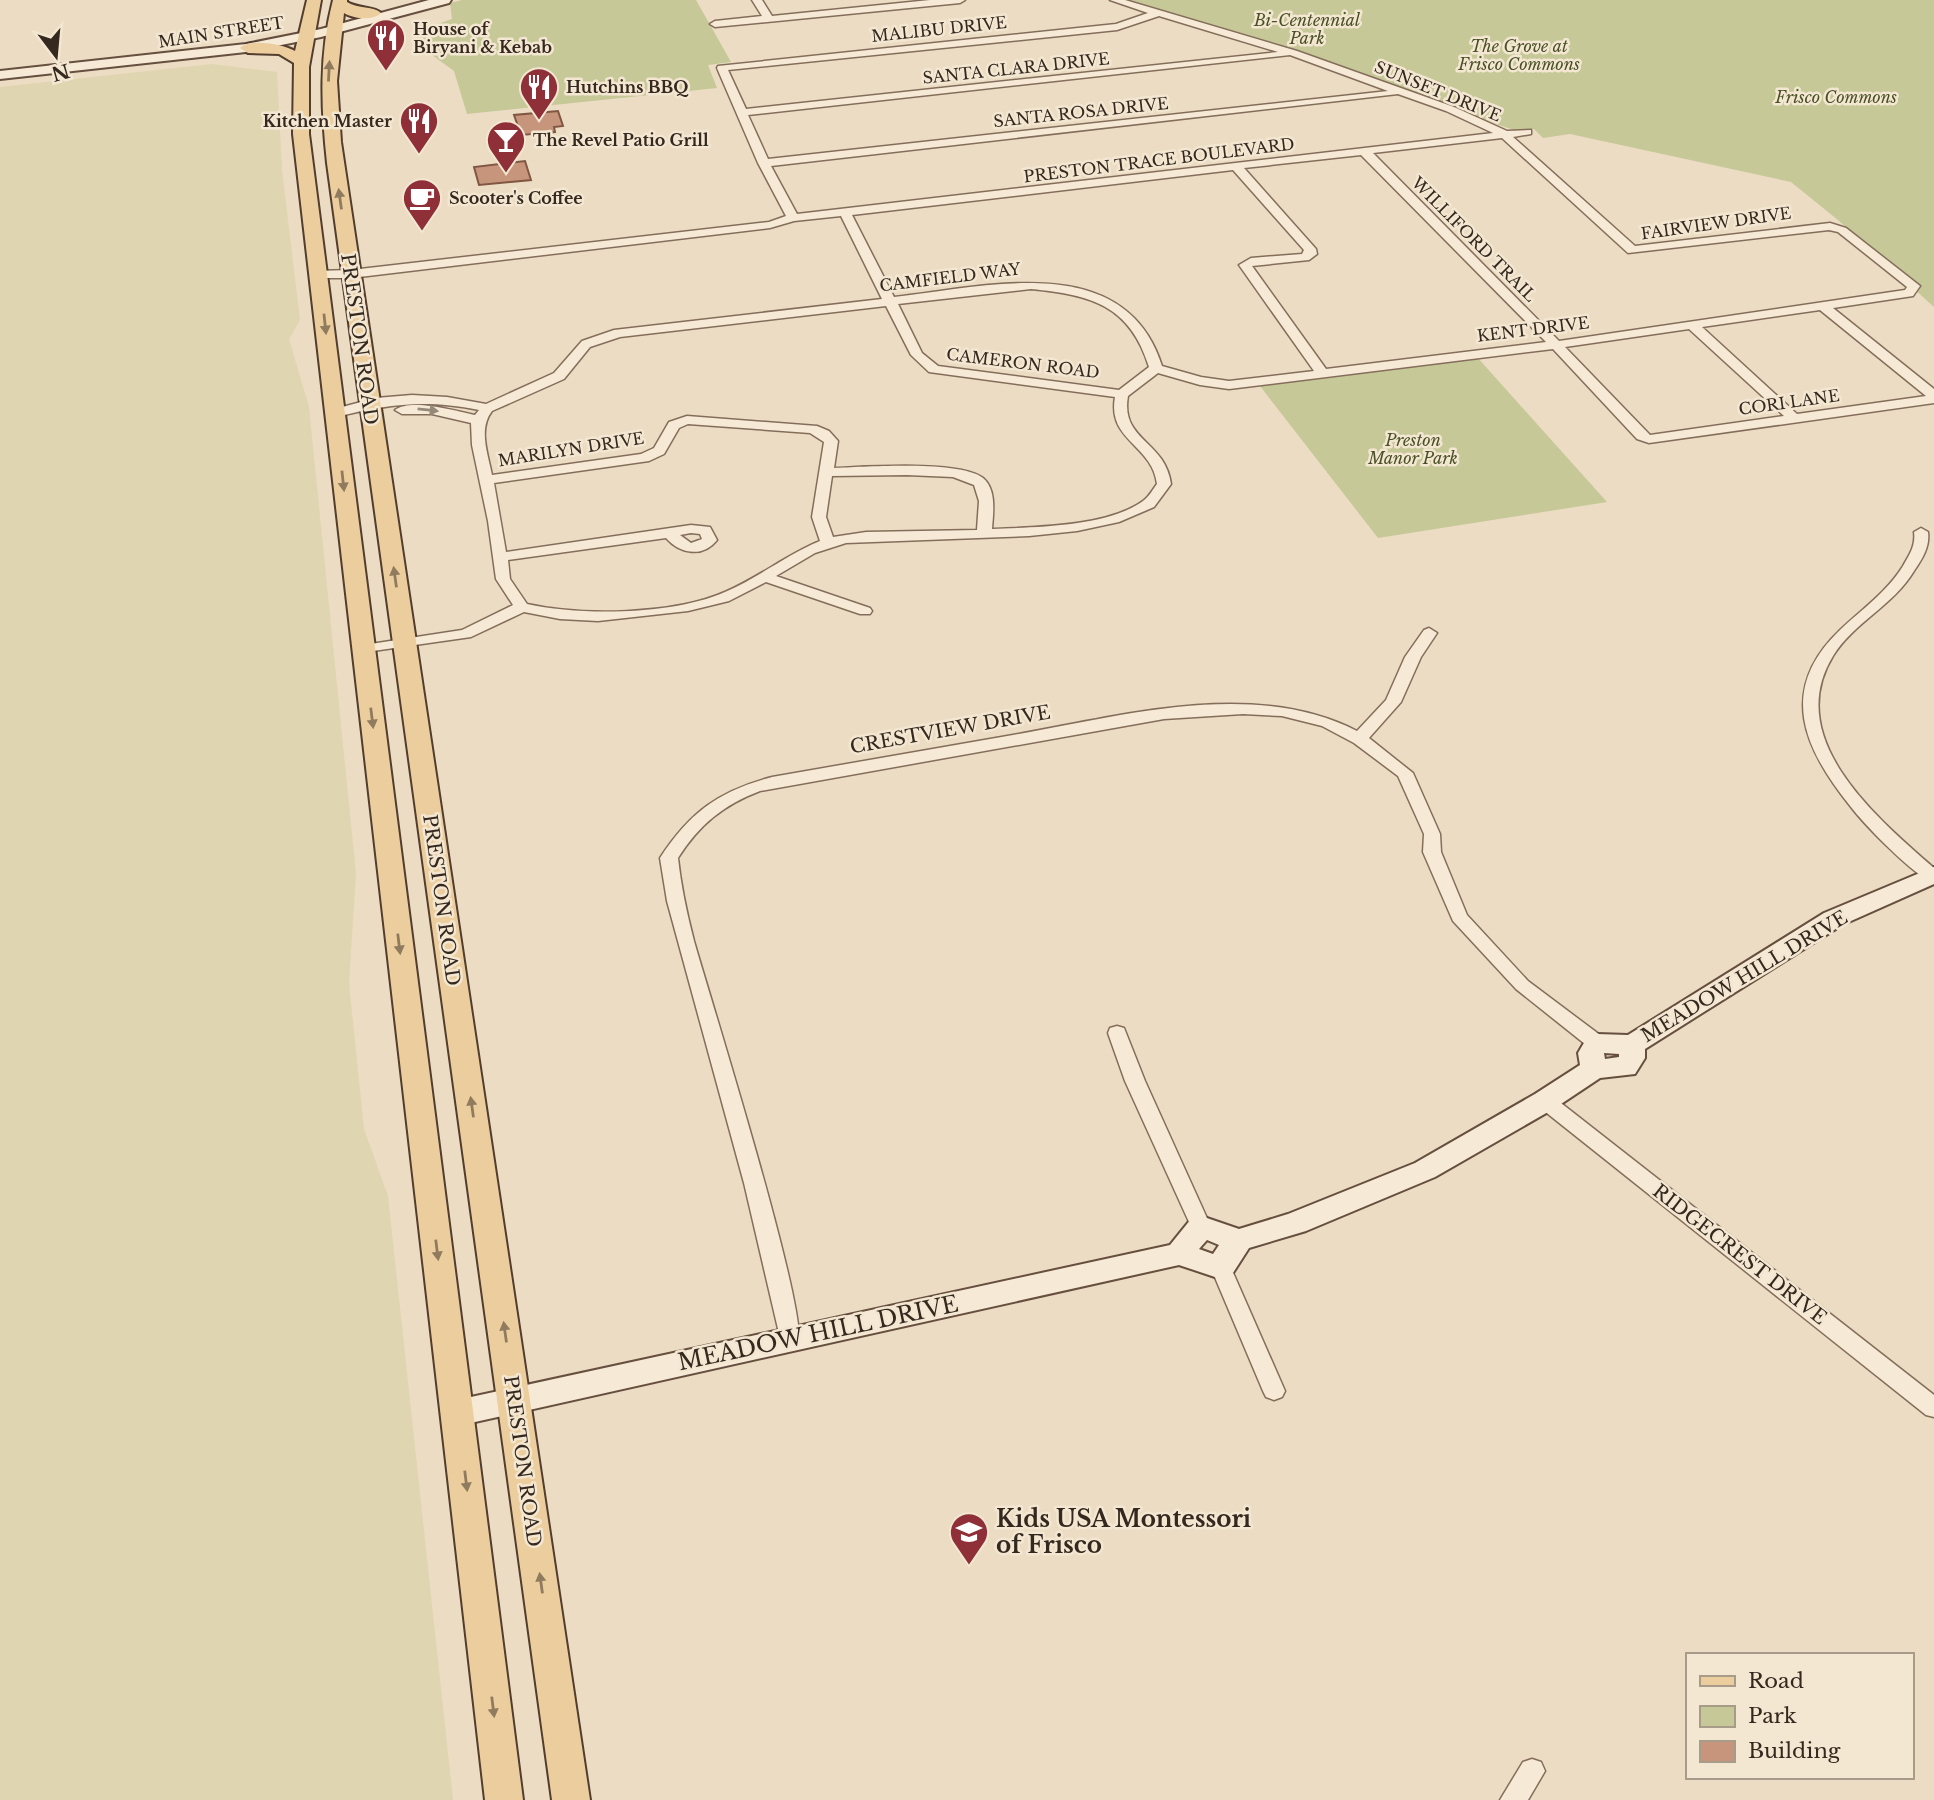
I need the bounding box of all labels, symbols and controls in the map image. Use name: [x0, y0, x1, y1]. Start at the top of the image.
park label: Bi-Centennial Park: [1253, 10, 1361, 48]
street label: MAIN STREET: [157, 12, 286, 52]
street label: MALIBU DRIVE: [870, 12, 1008, 46]
restaurant icon: House of Biryani & Kebab: [365, 17, 407, 72]
place label: House of Biryani & Kebab: [413, 19, 552, 57]
north arrow: [21, 21, 91, 91]
park label: The Grove at Frisco Commons: [1457, 36, 1580, 74]
street label: SANTA CLARA DRIVE: [922, 48, 1110, 88]
street label: SUNSET DRIVE: [1372, 57, 1504, 125]
text: N: [49, 58, 72, 85]
one-way arrow: [324, 60, 335, 82]
restaurant icon: Hutchins BBQ: [518, 66, 560, 121]
place label: Hutchins BBQ: [566, 77, 689, 97]
park label: Frisco Commons: [1774, 87, 1897, 107]
street label: SANTA ROSA DRIVE: [992, 93, 1170, 131]
restaurant icon: Kitchen Master: [398, 100, 440, 155]
place label: Kitchen Master: [263, 111, 392, 131]
bar icon: The Revel Patio Grill: [485, 119, 527, 174]
place label: The Revel Patio Grill: [533, 130, 709, 150]
street label: PRESTON TRACE BOULEVARD: [1022, 133, 1296, 187]
street label: WILLIFORD TRAIL: [1407, 172, 1541, 306]
cafe icon: Scooter's Coffee: [401, 177, 443, 232]
one-way arrow: [334, 188, 345, 210]
place label: Scooter's Coffee: [449, 188, 583, 208]
street label: FAIRVIEW DRIVE: [1640, 203, 1792, 243]
street label: PRESTON ROAD: [336, 252, 383, 426]
street label: CAMFIELD WAY: [878, 258, 1022, 296]
street label: KENT DRIVE: [1476, 312, 1590, 346]
one-way arrow: [320, 314, 331, 336]
street label: CAMERON ROAD: [945, 344, 1101, 382]
street label: CORI LANE: [1737, 385, 1841, 419]
one-way arrow: [418, 405, 440, 416]
street label: MARILYN DRIVE: [497, 428, 645, 470]
park label: Preston Manor Park: [1367, 430, 1458, 468]
one-way arrow: [338, 470, 349, 492]
one-way arrow: [389, 566, 400, 588]
street label: CRESTVIEW DRIVE: [848, 701, 1052, 758]
one-way arrow: [367, 707, 378, 729]
street label: PRESTON ROAD: [418, 813, 465, 987]
street label: MEADOW HILL DRIVE: [1637, 906, 1852, 1047]
one-way arrow: [394, 933, 405, 955]
one-way arrow: [466, 1096, 477, 1118]
street label: RIDGECREST DRIVE: [1648, 1179, 1831, 1329]
one-way arrow: [432, 1239, 443, 1261]
street label: MEADOW HILL DRIVE: [675, 1290, 961, 1376]
one-way arrow: [499, 1321, 510, 1343]
street label: PRESTON ROAD: [499, 1374, 546, 1548]
one-way arrow: [460, 1470, 471, 1492]
place label: Kids USA Montessori of Frisco: [996, 1505, 1251, 1559]
school or university icon: Kids USA Montessori of Frisco: [948, 1511, 990, 1566]
one-way arrow: [535, 1572, 546, 1594]
legend: [1686, 1653, 1913, 1779]
text: Road: [1748, 1668, 1804, 1694]
one-way arrow: [487, 1696, 498, 1718]
text: Park: [1748, 1703, 1797, 1729]
text: Building: [1748, 1738, 1841, 1764]

